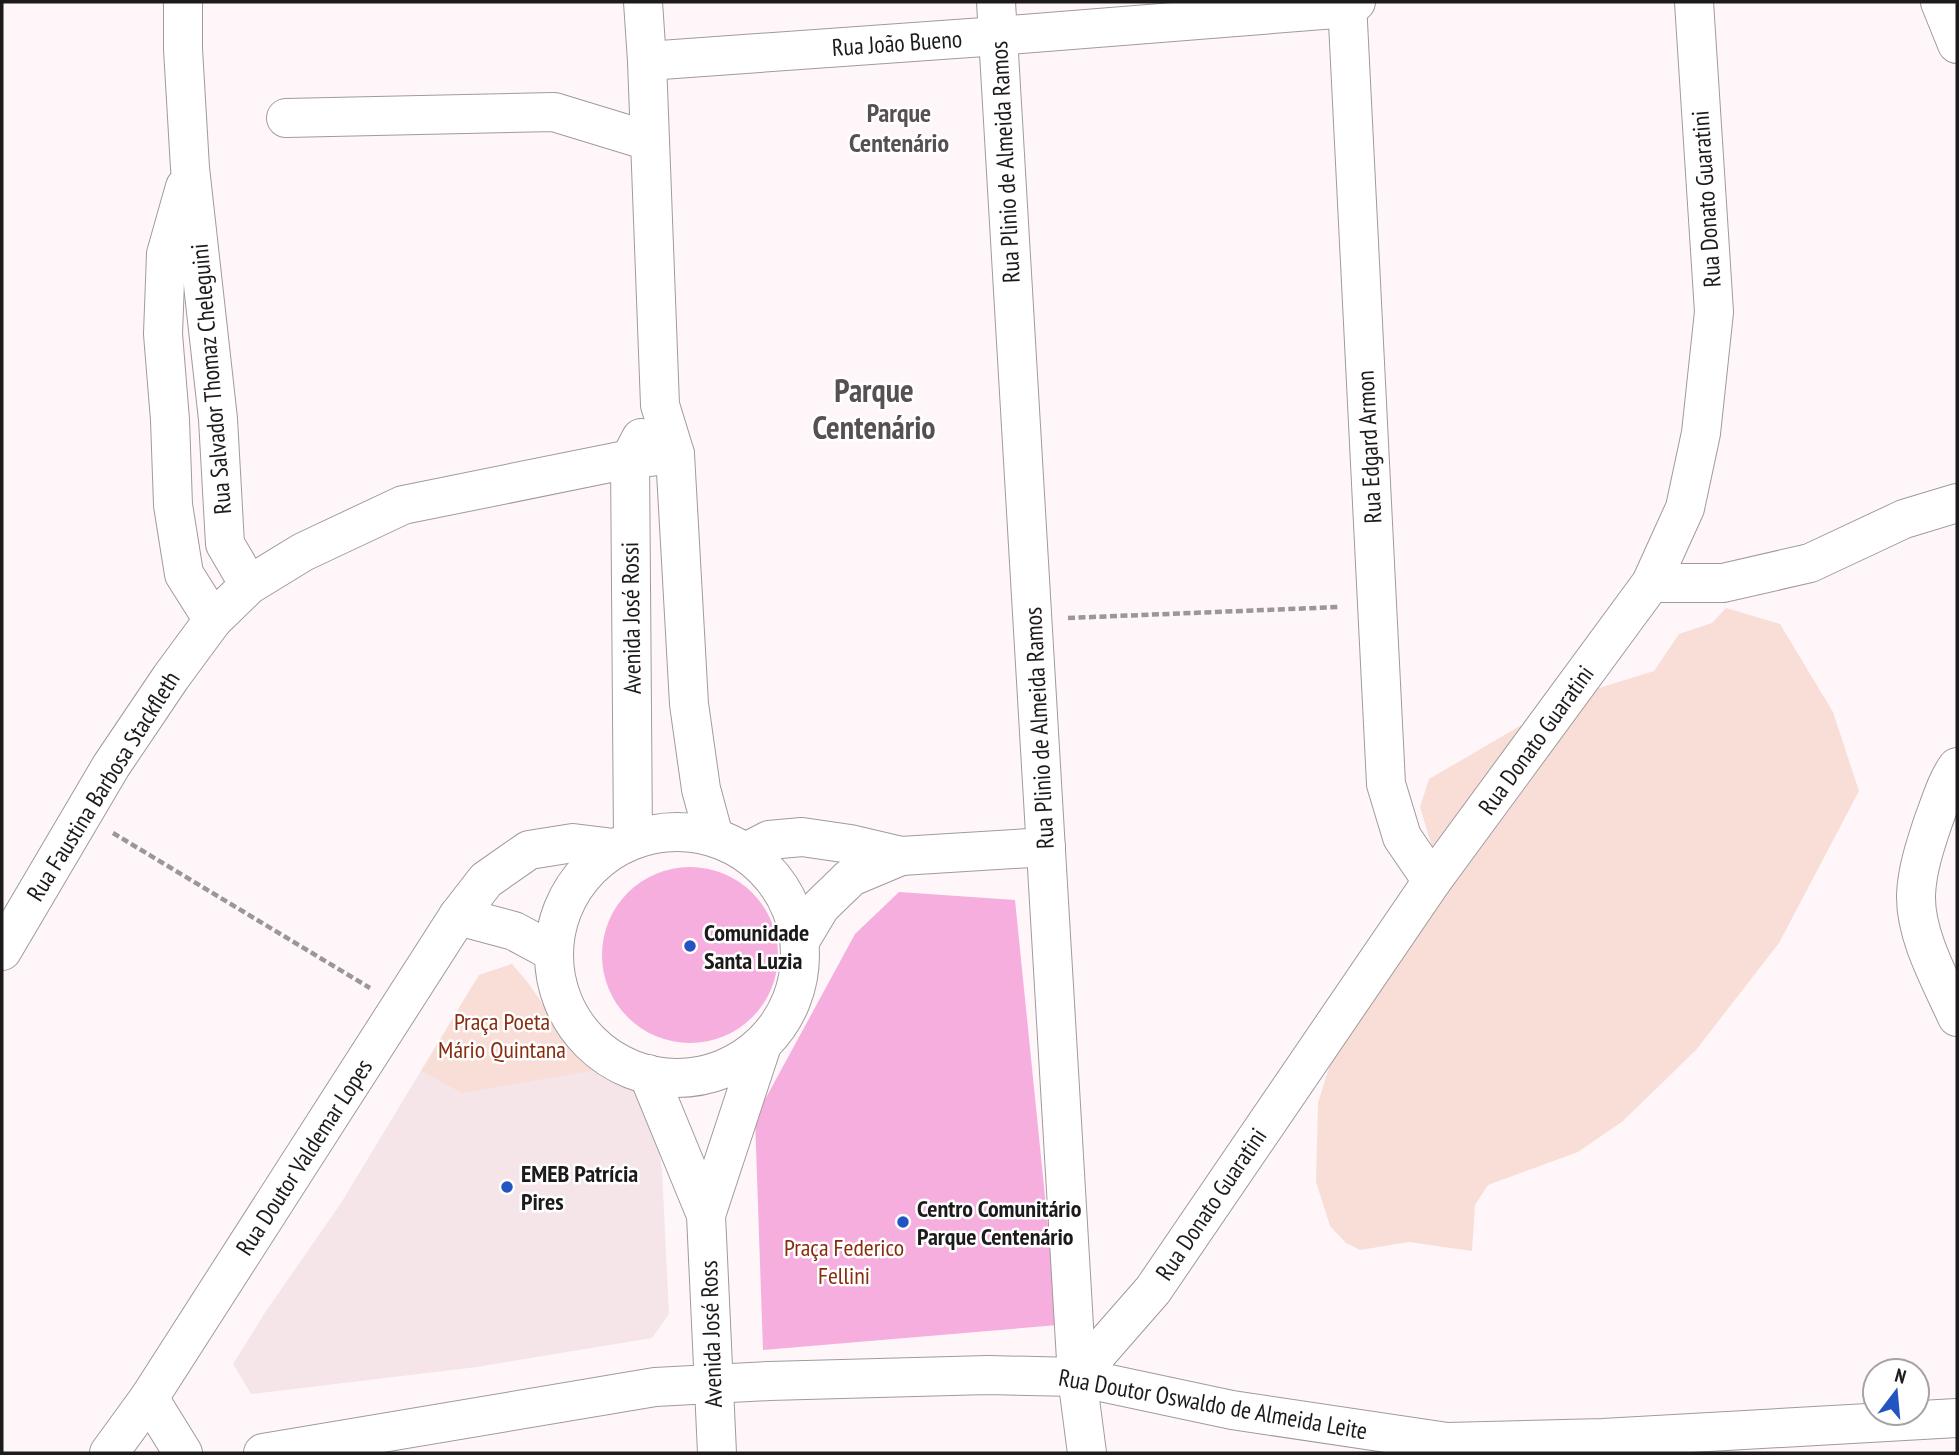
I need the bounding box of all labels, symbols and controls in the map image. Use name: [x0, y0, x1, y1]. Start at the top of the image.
street label: Rua João Bueno: [831, 23, 963, 63]
street label: Rua Plinio de Almeida Ramos: [983, 40, 1027, 284]
district label: Parque Centenário: [849, 96, 949, 159]
street label: Rua Donato Guaratini: [1684, 110, 1728, 288]
street label: Rua Salvador Thomaz Cheleguini: [184, 242, 238, 516]
district label: Parque Centenário: [812, 369, 936, 448]
street label: Rua Edgard Armon: [1350, 370, 1388, 524]
street label: Avenida José Rossi: [614, 542, 648, 694]
street label: Rua Plinio de Almeida Ramos: [1017, 606, 1061, 850]
street label: Rua Donato Guaratini: [1471, 659, 1601, 821]
street label: Rua Faustina Barbosa Stackfleth: [20, 665, 186, 907]
place label: Comunidade Santa Luzia: [704, 917, 809, 976]
marker: Comunidade Santa Luzia: [682, 938, 698, 954]
park label: Praça Poeta Mário Quintana: [438, 1006, 566, 1065]
street label: Rua Doutor Valdemar Lopes: [229, 1053, 379, 1261]
street label: Rua Donato Guaratini: [1149, 1122, 1273, 1286]
place label: EMEB Patrícia Pires: [521, 1158, 638, 1217]
marker: EMEB Patrícia Pires: [499, 1179, 515, 1195]
place label: Centro Comunitário Parque Centenário: [917, 1193, 1082, 1252]
marker: Centro Comunitário Parque Centenário: [895, 1214, 911, 1230]
park label: Praça Federico Fellini: [784, 1232, 904, 1291]
street label: Avenida José Ross: [693, 1260, 729, 1408]
north arrow: [1861, 1357, 1931, 1427]
street label: Rua Doutor Oswaldo de Almeida Leite: [1056, 1362, 1370, 1446]
text: N: [1892, 1363, 1909, 1389]

